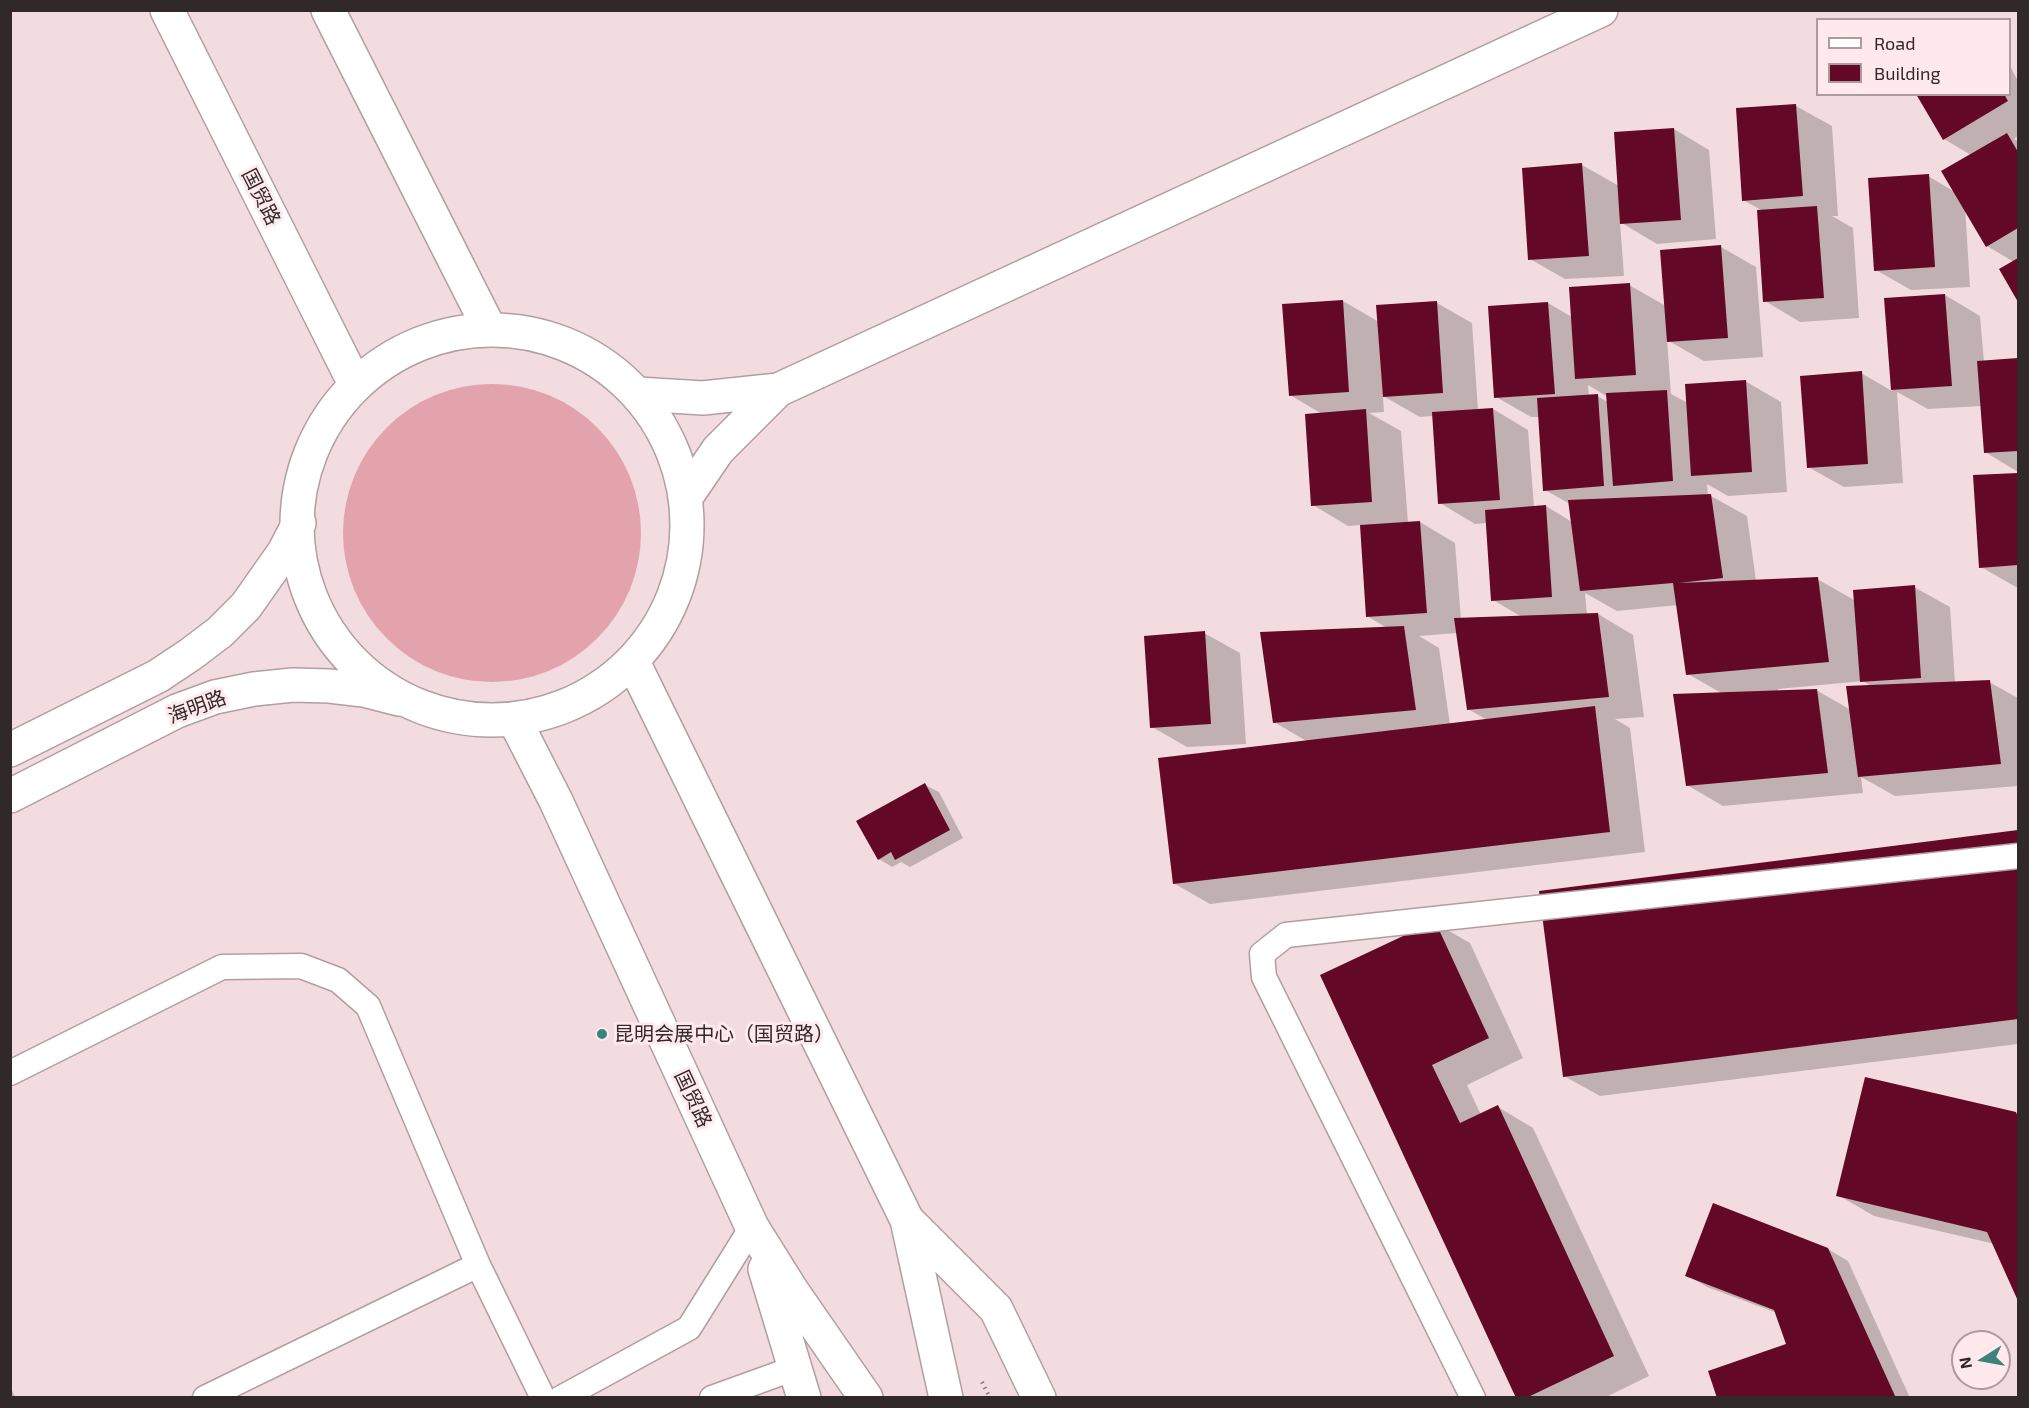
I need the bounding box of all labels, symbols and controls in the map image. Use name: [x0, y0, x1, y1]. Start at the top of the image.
legend: [1816, 18, 2011, 96]
text: Road: [1874, 32, 1915, 54]
text: Building: [1874, 62, 1941, 84]
street label: 国贸路: [237, 165, 285, 229]
street label: 海明路: [165, 685, 229, 729]
place label: 昆明会展中心（国贸路）: [614, 1022, 834, 1046]
marker: 昆明会展中心（国贸路）: [595, 1027, 609, 1041]
street label: 国贸路: [669, 1067, 717, 1131]
north arrow: [1951, 1330, 2011, 1390]
text: N: [1954, 1356, 1975, 1371]

